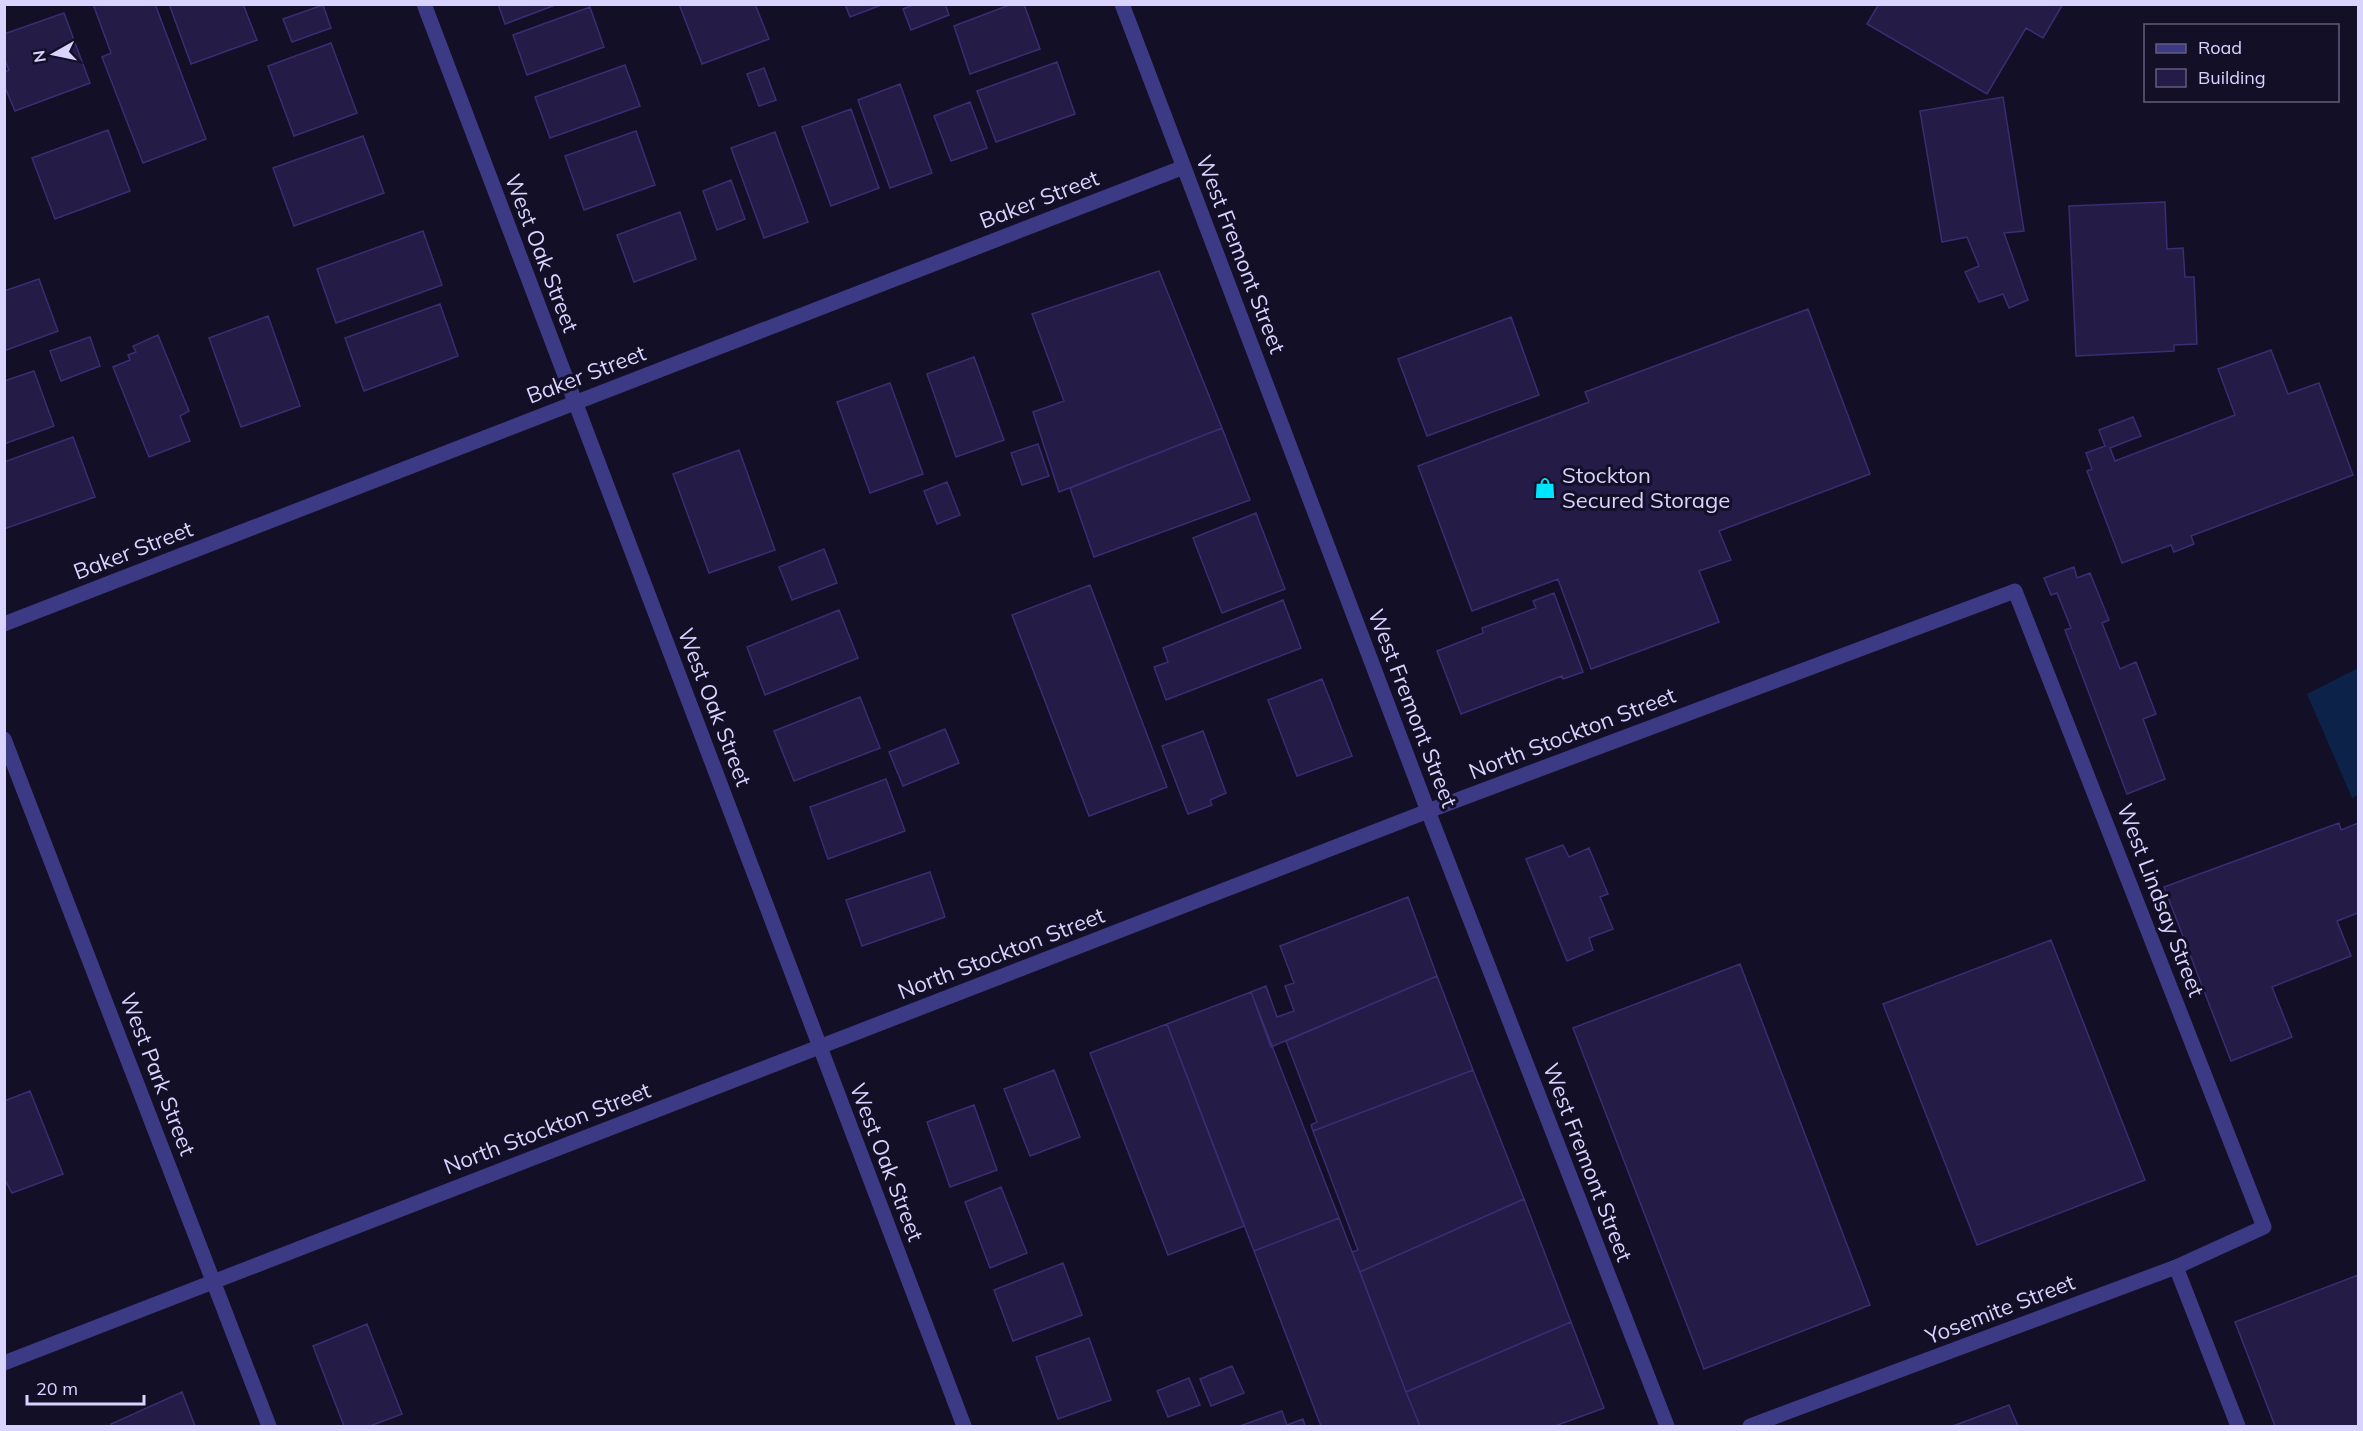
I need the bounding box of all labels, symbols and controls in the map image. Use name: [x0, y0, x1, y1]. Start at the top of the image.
north arrow: [24, 24, 84, 84]
legend: [2144, 24, 2339, 102]
text: Road: [2198, 36, 2242, 59]
text: N: [28, 49, 50, 64]
text: Building: [2198, 66, 2266, 89]
street label: West Fremont Street: [1190, 151, 1292, 357]
street label: Baker Street: [975, 163, 1103, 235]
street label: West Oak Street: [499, 170, 585, 336]
street label: Baker Street: [522, 338, 650, 410]
place label: Stockton Secured Storage: [1562, 461, 1730, 514]
shop icon: Stockton Secured Storage: [1533, 476, 1557, 500]
street label: Baker Street: [69, 514, 197, 586]
street label: West Fremont Street: [1362, 605, 1464, 811]
street label: West Oak Street: [672, 624, 758, 790]
street label: North Stockton Street: [1465, 681, 1680, 785]
street label: West Lindsay Street: [2111, 799, 2211, 1001]
street label: North Stockton Street: [894, 901, 1109, 1005]
street label: West Park Street: [114, 989, 202, 1160]
street label: West Fremont Street: [1537, 1059, 1639, 1265]
street label: North Stockton Street: [440, 1076, 655, 1180]
street label: West Oak Street: [844, 1079, 930, 1245]
street label: Yosemite Street: [1920, 1268, 2079, 1351]
scale bar: [27, 1368, 144, 1406]
text: 20 m: [36, 1377, 78, 1400]

